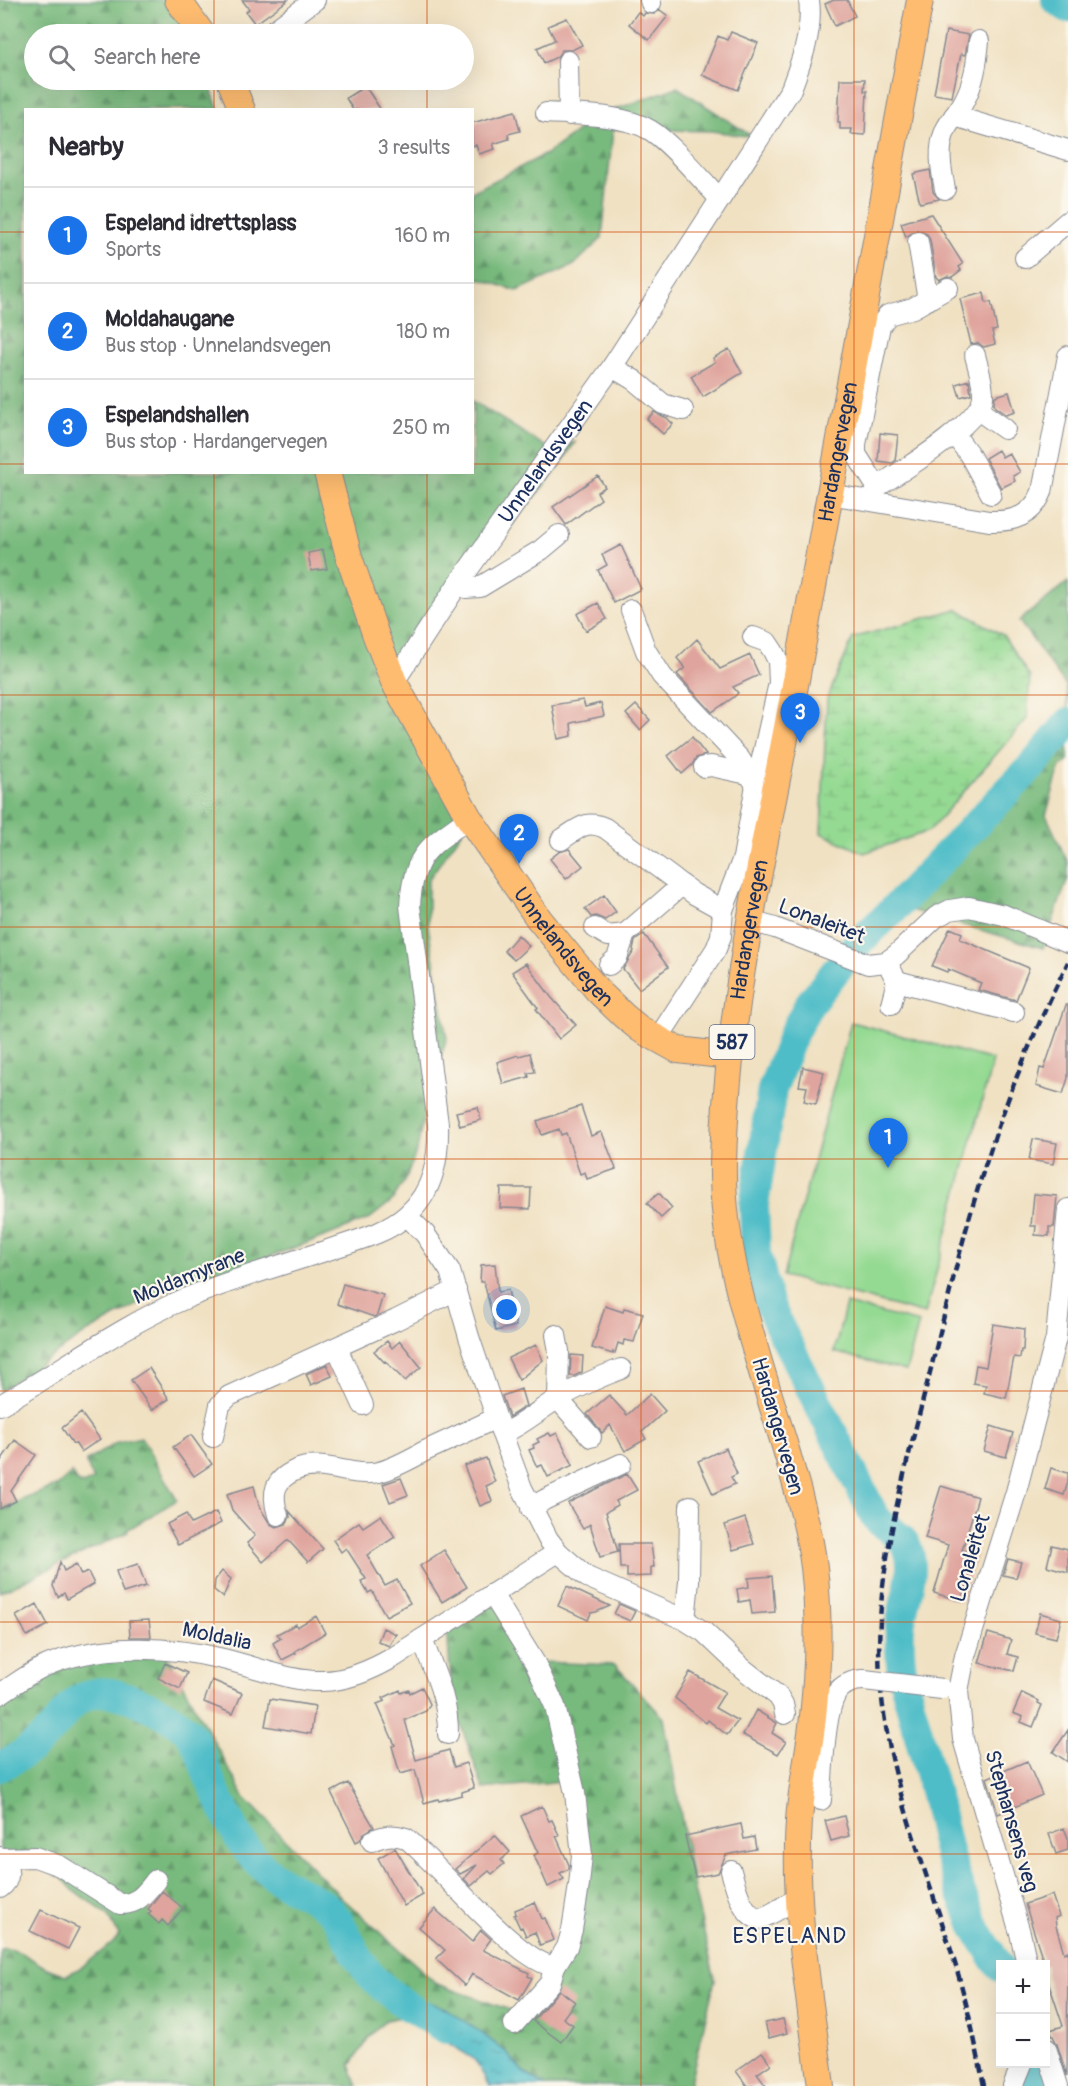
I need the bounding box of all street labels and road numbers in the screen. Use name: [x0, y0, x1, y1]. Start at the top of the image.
street label: Hardangervegen: [812, 380, 864, 525]
street label: Unnelandsvegen: [493, 394, 599, 529]
street label: Hardangervegen: [725, 857, 775, 1002]
street label: Unnelandsvegen: [507, 882, 619, 1013]
street label: Lonaleitet: [775, 893, 870, 951]
road number: 587: [710, 1025, 754, 1059]
street label: Moldamyrane: [129, 1242, 250, 1311]
street label: Hardangervegen: [745, 1354, 810, 1498]
street label: Lonaleitet: [944, 1510, 997, 1606]
street label: Moldalia: [180, 1616, 254, 1657]
street label: Stephansens veg: [978, 1747, 1045, 1895]

